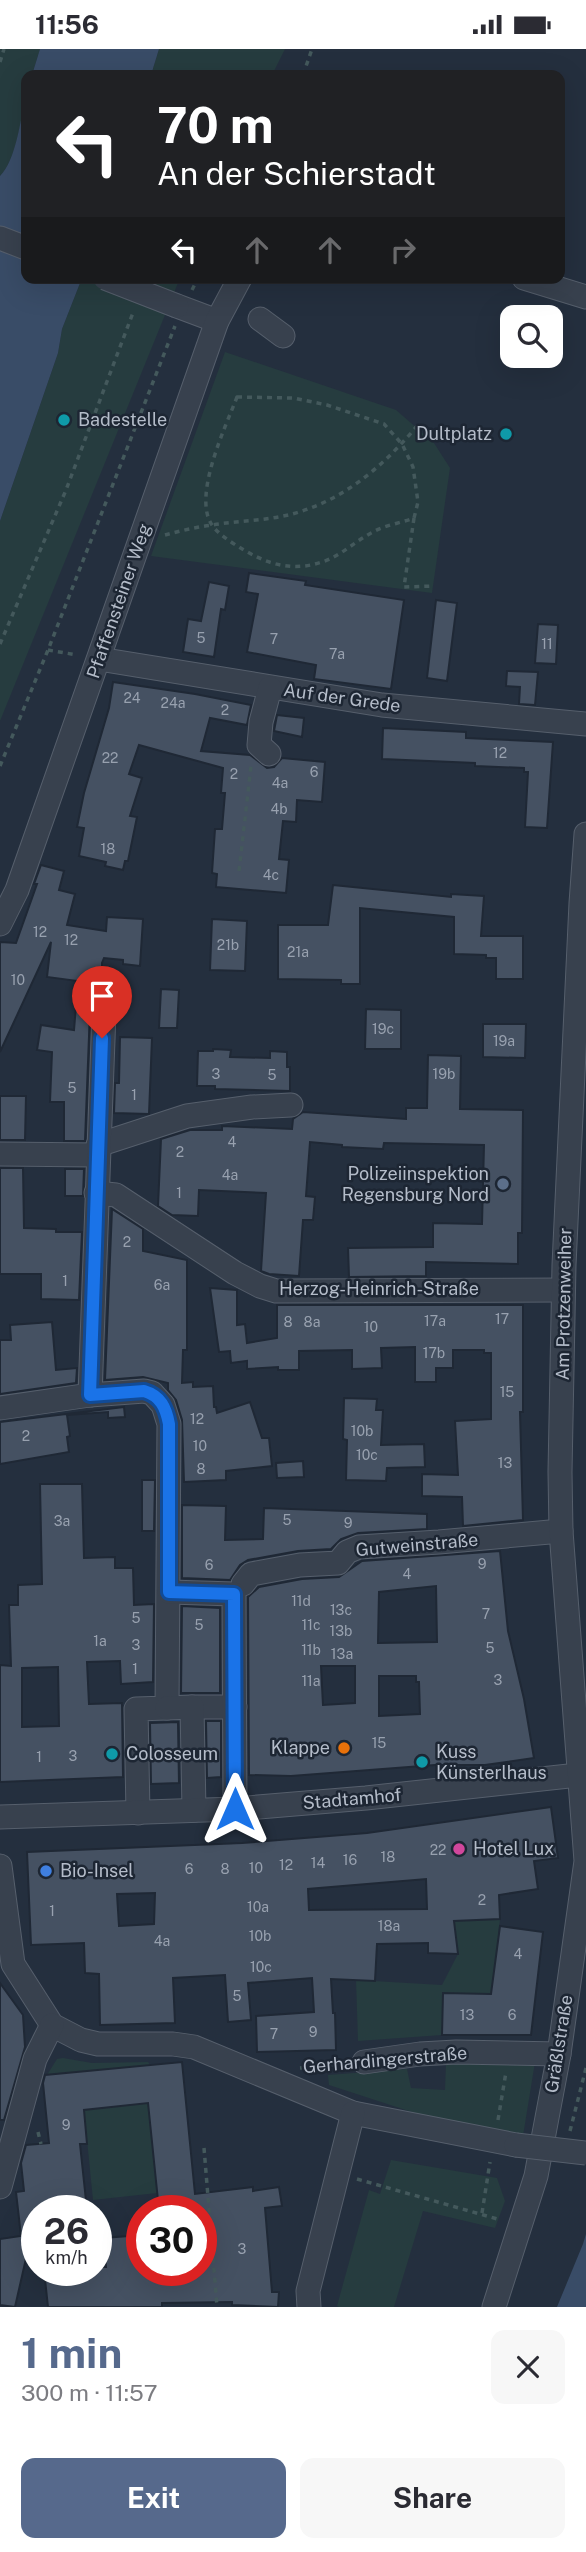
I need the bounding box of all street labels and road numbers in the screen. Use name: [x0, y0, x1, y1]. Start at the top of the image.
street label: Pfaffensteiner Weg: [82, 521, 155, 681]
street label: Auf der Grede: [282, 679, 402, 716]
street label: Am Protzenweiher: [552, 1227, 575, 1381]
street label: Herzog-Heinrich-Straße: [279, 1278, 479, 1299]
street label: Gutweinstraße: [355, 1529, 479, 1560]
street label: Stadtamhof: [302, 1784, 402, 1813]
street label: Gräßlstraße: [540, 1993, 577, 2094]
street label: Gerhardingerstraße: [302, 2042, 468, 2077]

